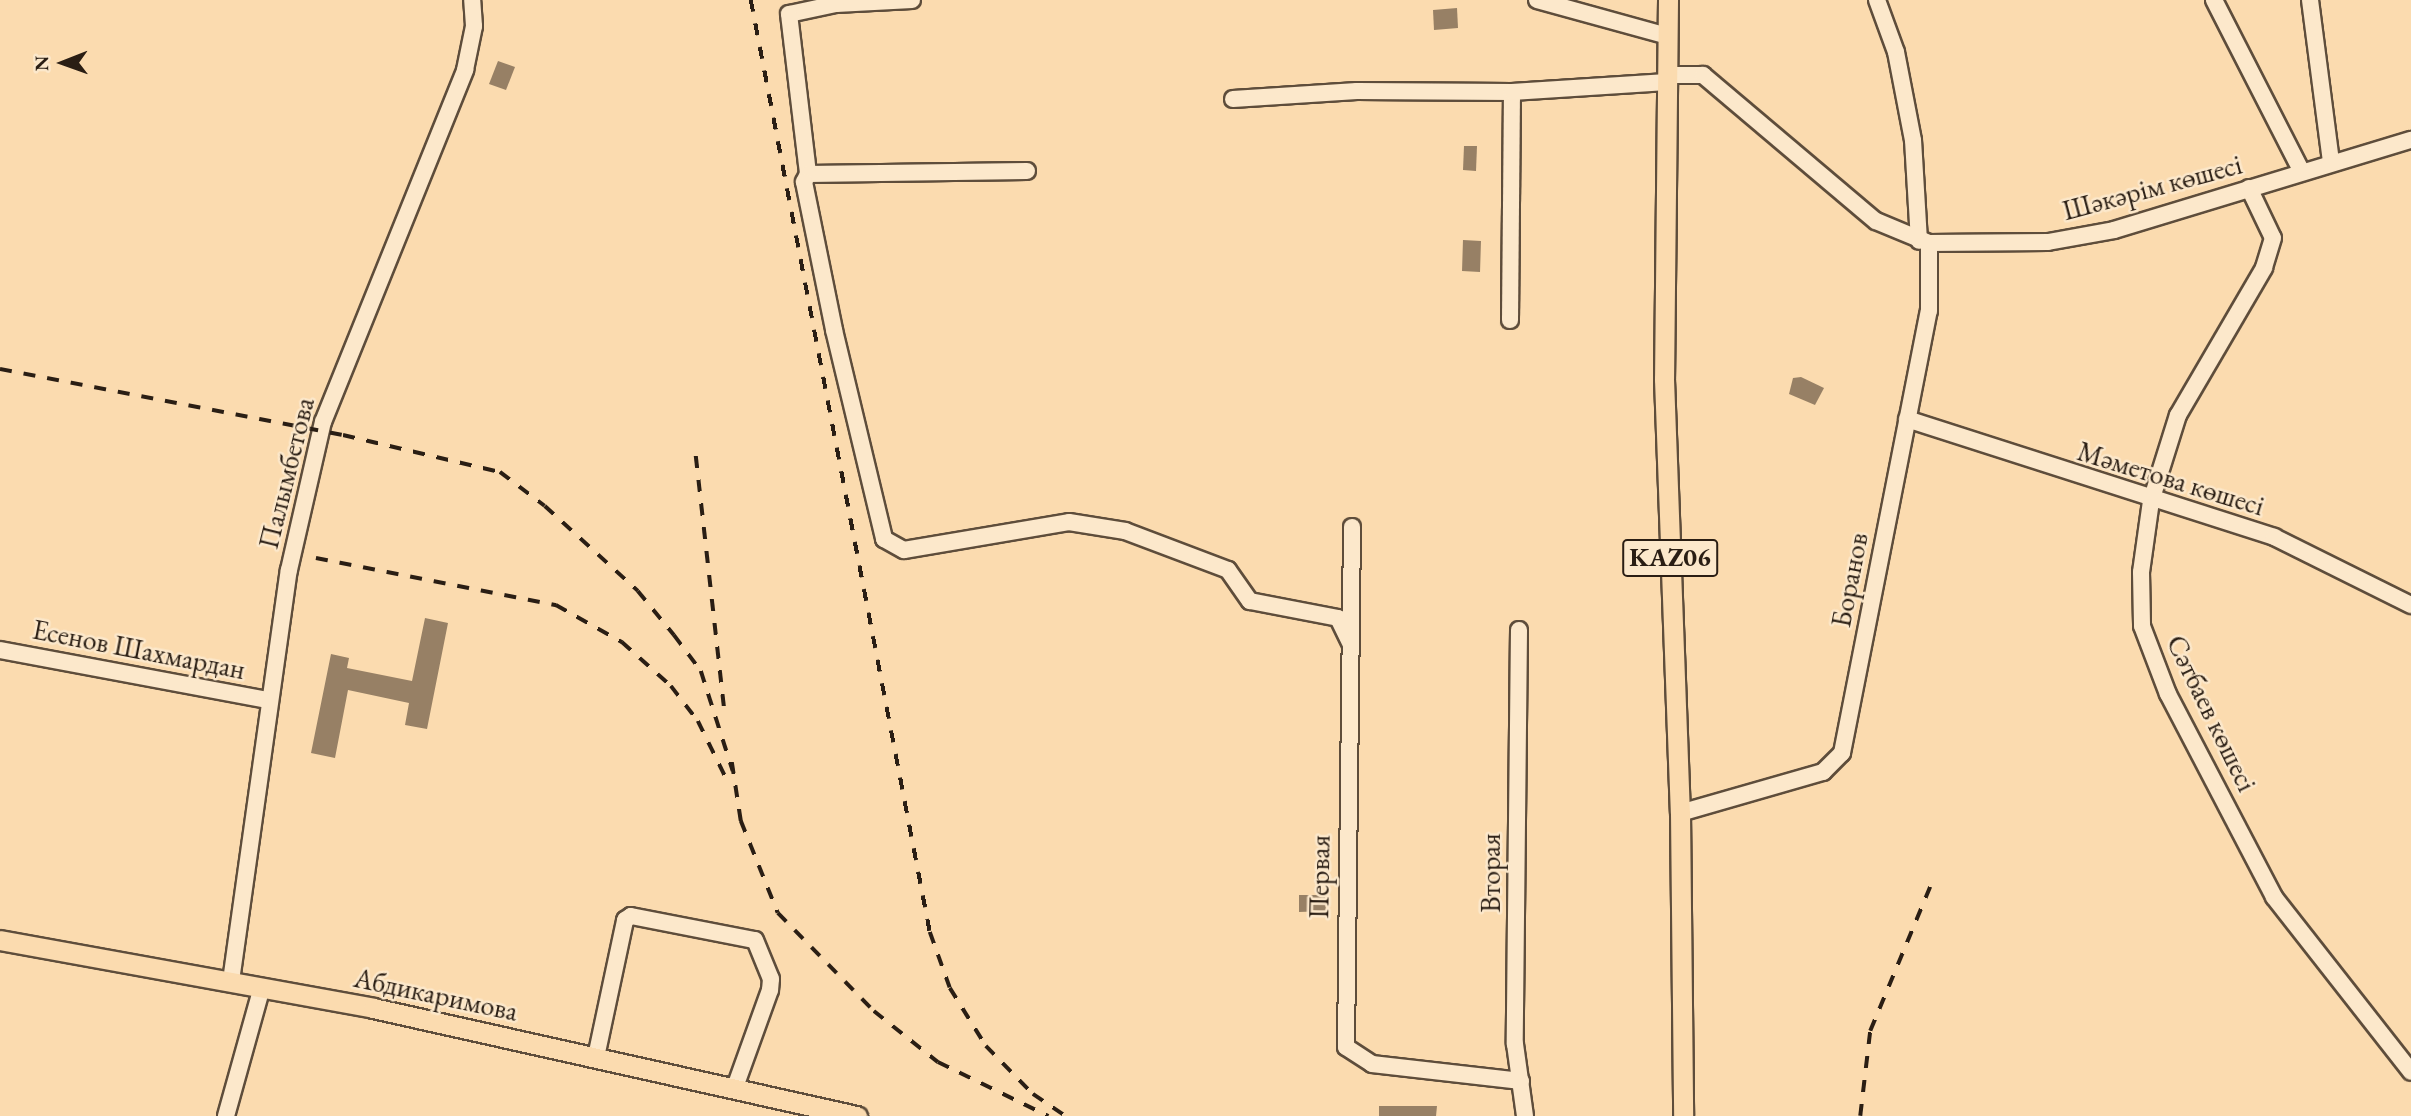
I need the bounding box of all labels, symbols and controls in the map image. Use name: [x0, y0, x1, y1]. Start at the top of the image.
north arrow: [28, 28, 98, 98]
text: N: [29, 55, 54, 71]
street label: Шәкәрім көшесі: [2059, 147, 2245, 227]
street label: Палымбетова: [251, 394, 321, 552]
street label: Мәметова көшесі: [2074, 434, 2268, 522]
street label: Боранов: [1823, 530, 1875, 630]
road number: KАZ06: [1621, 536, 1719, 580]
street label: Есенов Шахмардан: [30, 612, 248, 686]
street label: Сәтбаев көшесі: [2160, 629, 2264, 797]
street label: Вторая: [1473, 833, 1507, 913]
street label: Первая: [1301, 835, 1337, 919]
street label: Абдикаримова: [351, 960, 521, 1028]

